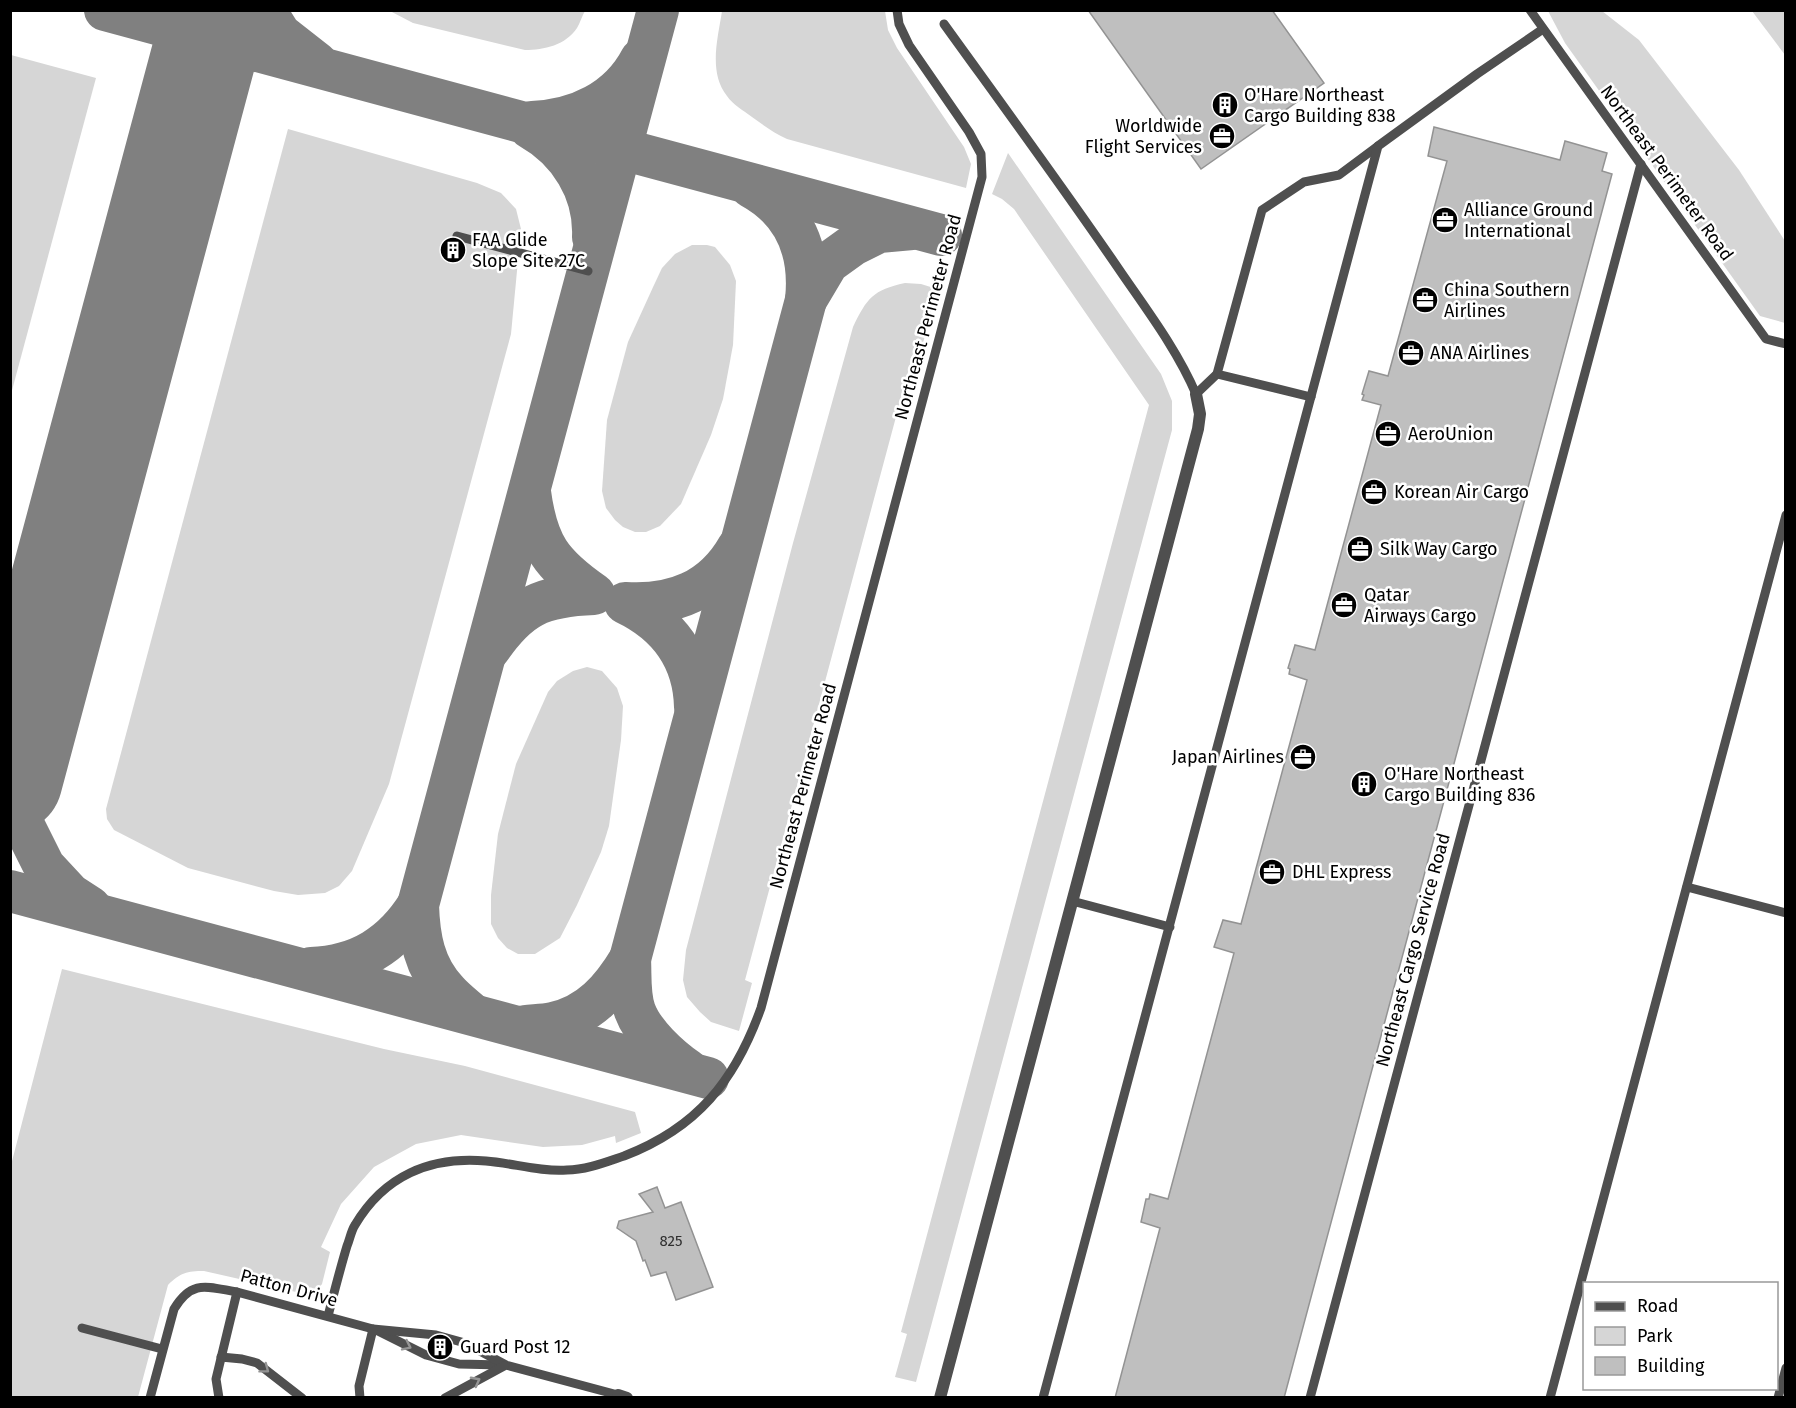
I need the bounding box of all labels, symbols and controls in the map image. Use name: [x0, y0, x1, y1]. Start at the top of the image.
street label: Northeast Perimeter Road: [1596, 81, 1738, 265]
place label: O'Hare Northeast Cargo Building 838: [1244, 84, 1396, 127]
building icon: O'Hare Northeast Cargo Building 838: [1210, 90, 1240, 120]
place label: Worldwide Flight Services: [1085, 115, 1202, 158]
office icon: Worldwide Flight Services: [1207, 121, 1237, 151]
place label: Alliance Ground International: [1464, 199, 1593, 242]
office icon: Alliance Ground International: [1430, 205, 1460, 235]
street label: Northeast Perimeter Road: [890, 212, 966, 422]
place label: FAA Glide Slope Site 27C: [472, 229, 585, 272]
building icon: FAA Glide Slope Site 27C: [438, 235, 468, 265]
place label: China Southern Airlines: [1444, 279, 1570, 322]
office icon: China Southern Airlines: [1410, 285, 1440, 315]
office icon: ANA Airlines: [1396, 338, 1426, 368]
place label: ANA Airlines: [1430, 342, 1529, 364]
office icon: AeroUnion: [1373, 419, 1403, 449]
place label: AeroUnion: [1408, 423, 1494, 445]
office icon: Korean Air Cargo: [1359, 477, 1389, 507]
place label: Korean Air Cargo: [1394, 481, 1529, 503]
office icon: Silk Way Cargo: [1345, 534, 1375, 564]
place label: Silk Way Cargo: [1380, 538, 1498, 560]
place label: Qatar Airways Cargo: [1364, 584, 1476, 627]
office icon: Qatar Airways Cargo: [1329, 590, 1359, 620]
street label: Northeast Perimeter Road: [765, 681, 841, 891]
office icon: Japan Airlines: [1288, 742, 1318, 772]
place label: Japan Airlines: [1172, 746, 1284, 768]
place label: O'Hare Northeast Cargo Building 836: [1384, 763, 1535, 806]
building icon: O'Hare Northeast Cargo Building 836: [1349, 769, 1379, 799]
street label: Northeast Cargo Service Road: [1371, 831, 1455, 1069]
office icon: DHL Express: [1257, 857, 1287, 887]
place label: DHL Express: [1292, 861, 1391, 883]
house number: 825: [659, 1232, 683, 1250]
street label: Patton Drive: [238, 1264, 340, 1312]
legend: [1583, 1282, 1778, 1390]
text: Road: [1637, 1295, 1679, 1317]
text: Park: [1637, 1325, 1673, 1347]
building icon: Guard Post 12: [425, 1332, 455, 1362]
place label: Guard Post 12: [460, 1336, 570, 1358]
one-way arrow: [401, 1338, 412, 1350]
text: Building: [1637, 1355, 1705, 1377]
one-way arrow: [258, 1362, 269, 1373]
one-way arrow: [469, 1377, 480, 1388]

